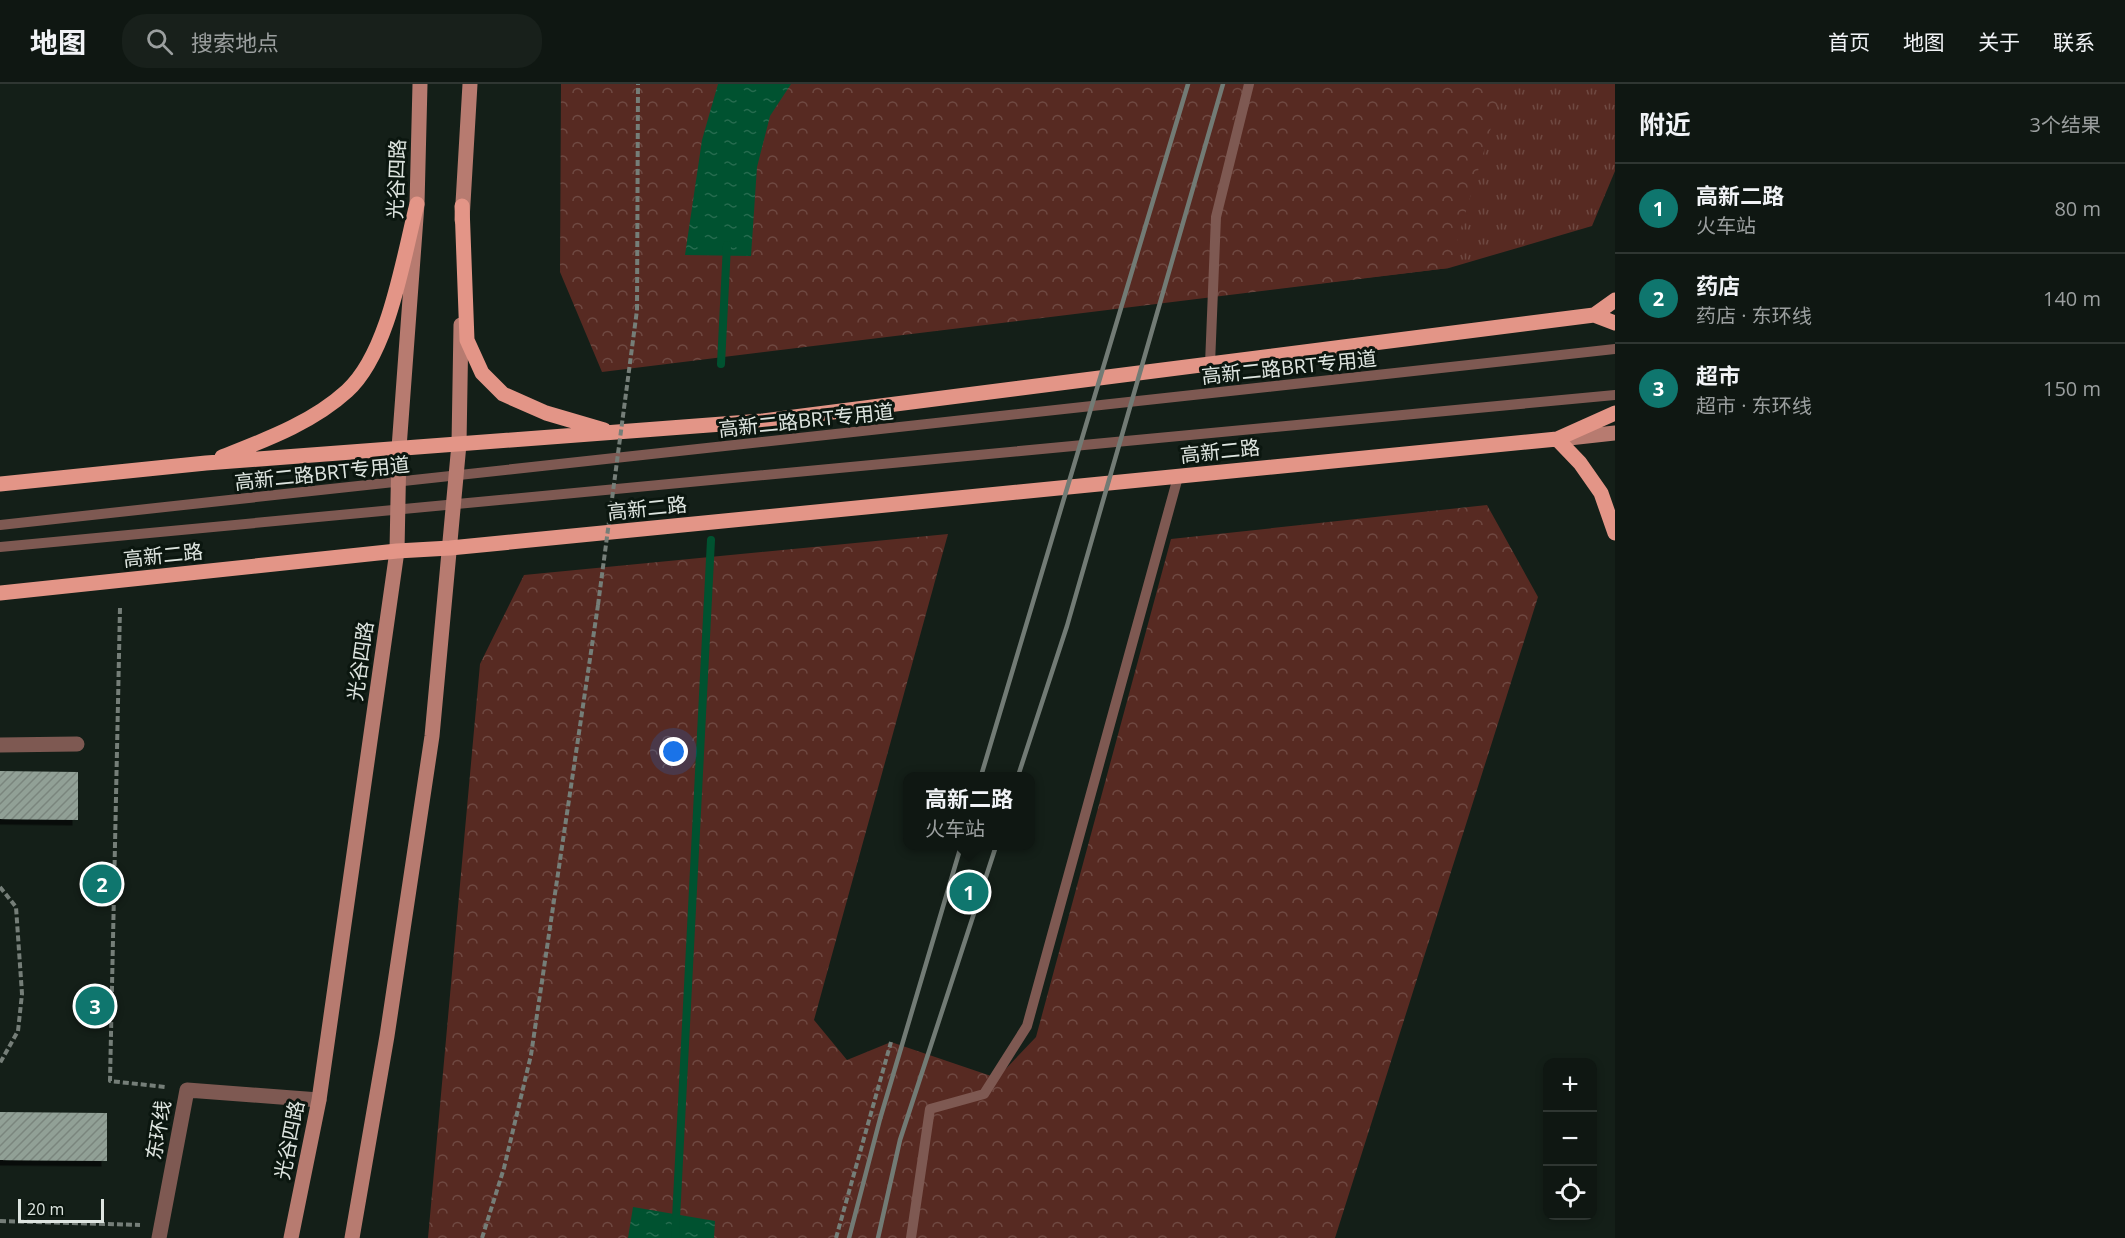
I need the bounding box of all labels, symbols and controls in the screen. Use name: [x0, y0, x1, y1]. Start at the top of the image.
search box: [122, 14, 542, 68]
text: 地图: [30, 23, 86, 61]
icon: search: [143, 25, 176, 58]
text: 搜索地点: [191, 27, 279, 57]
text: 首页: [1828, 28, 1870, 56]
text: 地图: [1903, 28, 1945, 56]
text: 关于: [1978, 28, 2020, 56]
text: 联系: [2053, 28, 2095, 56]
text: 附近: [1639, 106, 1691, 142]
text: 3个结果: [2030, 111, 2101, 138]
street label: 光谷四路: [381, 139, 411, 219]
text: 高新二路: [1696, 180, 1784, 210]
text: 1: [1653, 195, 1664, 222]
text: 80 m: [2054, 195, 2101, 222]
text: 火车站: [1696, 212, 1756, 239]
text: 药店: [1696, 270, 1740, 300]
text: 2: [1653, 285, 1664, 312]
text: 140 m: [2043, 285, 2101, 312]
text: 药店 · 东环线: [1696, 302, 1812, 329]
street label: 高新二路BRT专用道: [1200, 344, 1378, 390]
text: 超市: [1696, 360, 1740, 390]
text: 3: [1653, 375, 1664, 402]
text: 150 m: [2043, 375, 2101, 402]
text: 超市 · 东环线: [1696, 392, 1812, 419]
street label: 高新二路BRT专用道: [717, 397, 895, 443]
street label: 高新二路: [1179, 433, 1261, 469]
street label: 高新二路BRT专用道: [233, 450, 411, 496]
street label: 高新二路: [606, 490, 688, 526]
street label: 高新二路: [122, 537, 204, 573]
street label: 光谷四路: [341, 620, 379, 702]
your location: [659, 737, 688, 766]
popup: [903, 772, 1035, 850]
text: 高新二路: [925, 783, 1013, 813]
text: 火车站: [925, 815, 985, 842]
pin: 2: [82, 862, 122, 906]
pin: 1: [950, 870, 988, 914]
pin: 3: [76, 984, 115, 1028]
map controls: [1543, 1058, 1597, 1220]
button: +: [1543, 1058, 1597, 1112]
street label: 东环线: [139, 1098, 177, 1162]
street label: 光谷四路: [268, 1098, 310, 1182]
button: −: [1543, 1112, 1597, 1166]
button: locate: [1543, 1166, 1597, 1220]
scale bar: [18, 1196, 104, 1224]
text: 20 m: [27, 1198, 64, 1220]

